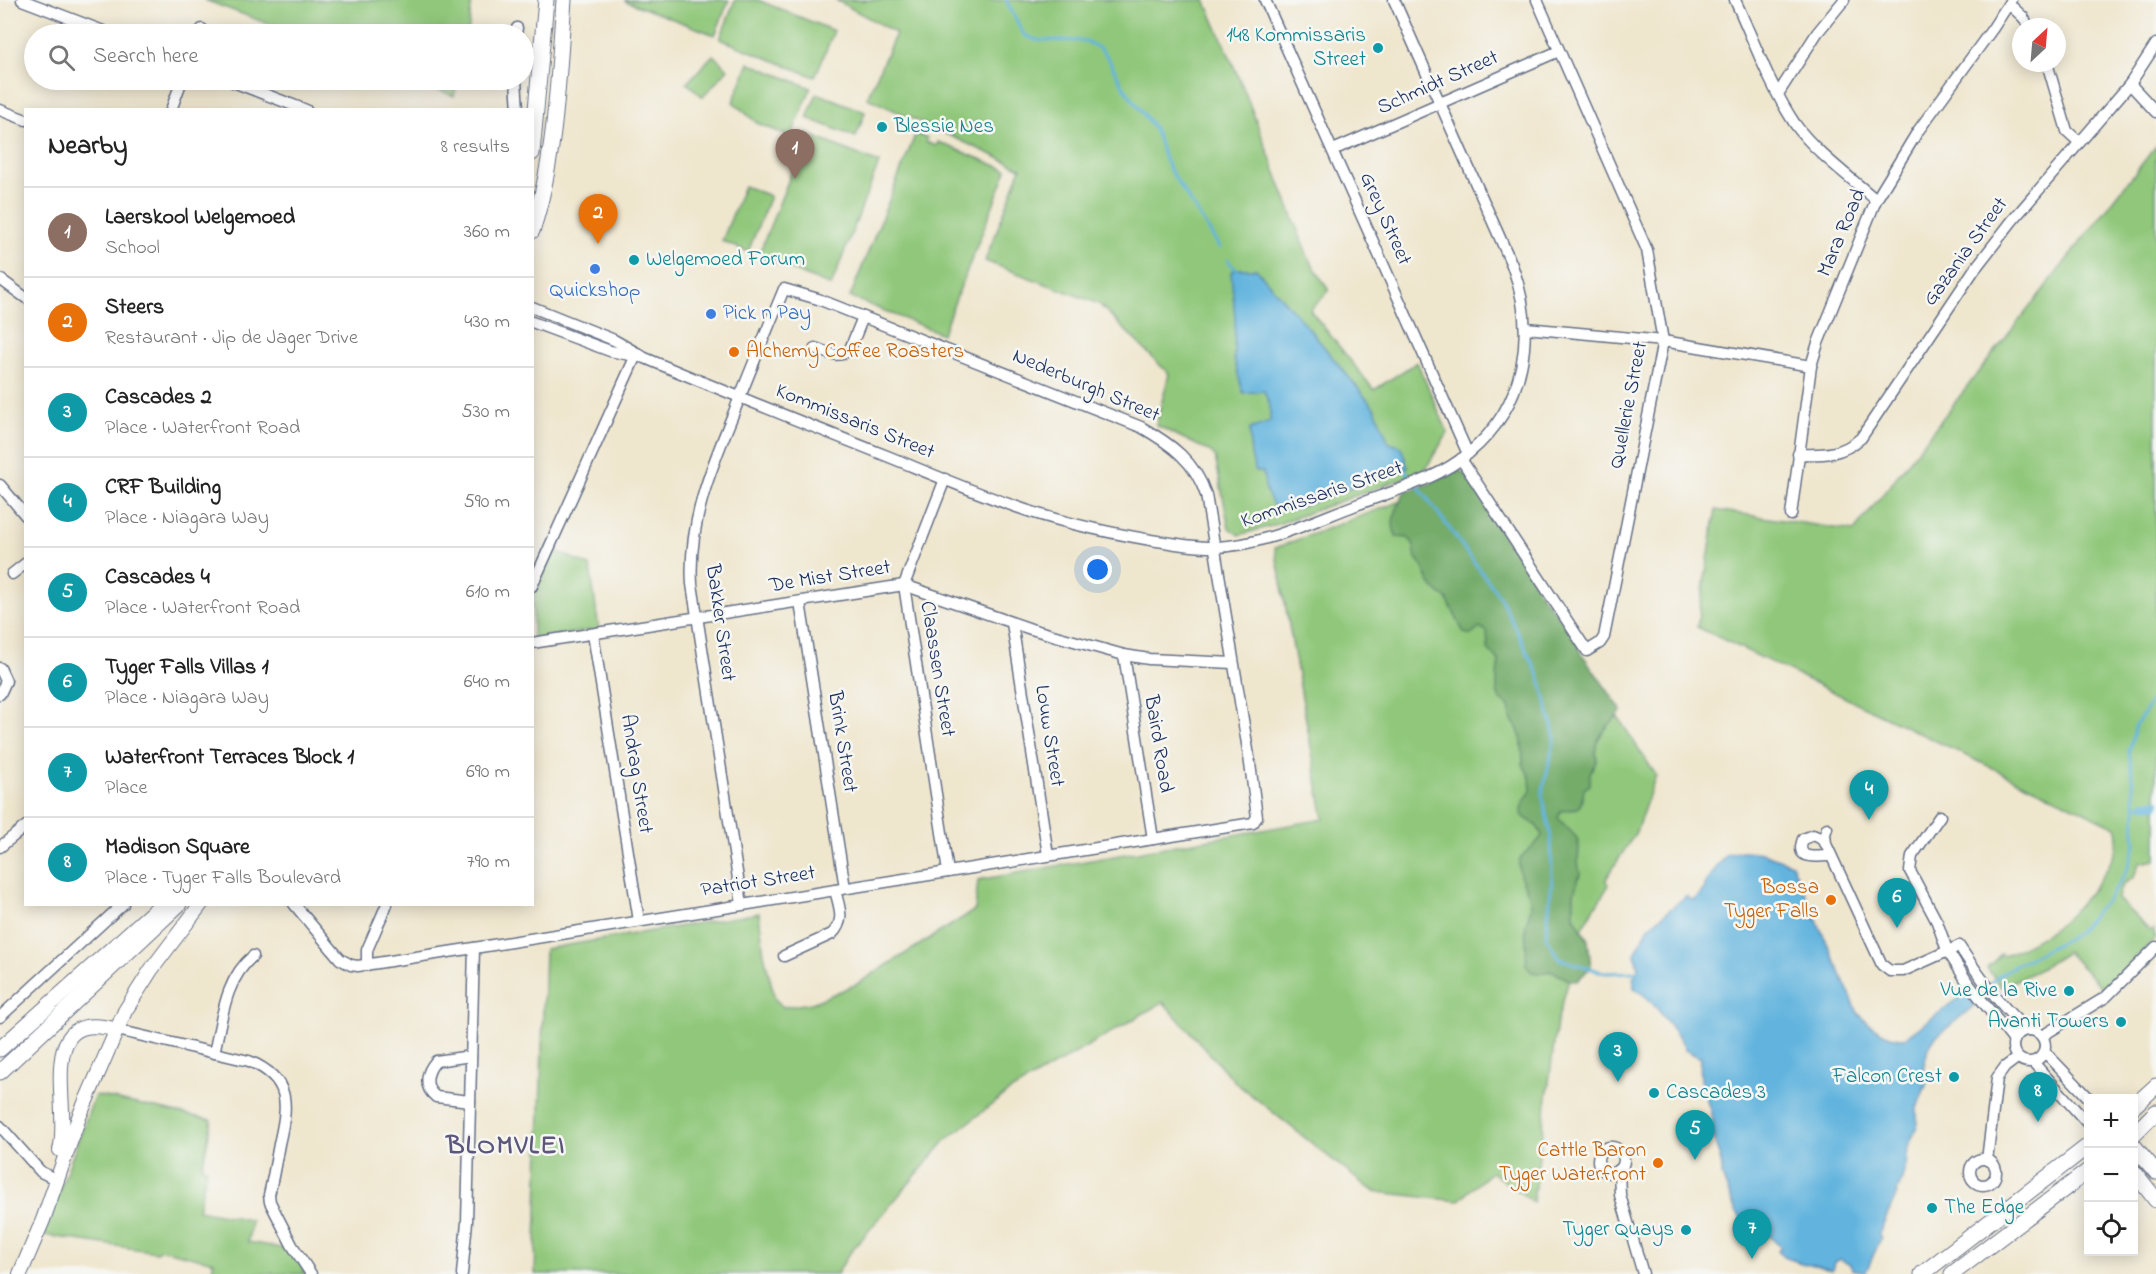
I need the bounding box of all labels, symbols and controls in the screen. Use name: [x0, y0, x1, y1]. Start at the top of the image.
north arrow: [2012, 18, 2066, 72]
place label: 148 Kommissaris Street: [1226, 21, 1366, 75]
search box: [24, 24, 534, 90]
icon: search: [45, 41, 78, 74]
text: Search here: [93, 41, 198, 73]
marker: 148 Kommissaris Street: [1371, 41, 1385, 55]
street label: Schmidt Street: [1373, 43, 1503, 123]
place label: Blessie Nes: [893, 112, 994, 142]
marker: Blessie Nes: [875, 120, 889, 134]
text: Nearby: [48, 128, 127, 166]
pin: 1: [776, 130, 814, 179]
text: 8 results: [441, 133, 510, 162]
street label: Grey Street: [1349, 168, 1419, 271]
street label: Mara Road: [1810, 184, 1874, 282]
street label: Gazania Street: [1916, 191, 2016, 313]
pin: 2: [578, 194, 618, 244]
text: Laerskool Welgemoed: [105, 202, 295, 234]
text: 1: [64, 218, 71, 247]
text: 360 m: [464, 218, 510, 247]
text: School: [105, 234, 160, 263]
place label: Welgemoed Forum: [646, 245, 805, 277]
marker: Welgemoed Forum: [627, 253, 641, 267]
marker: Quickshop: [588, 262, 602, 276]
place label: Quickshop: [550, 276, 640, 306]
text: Steers: [105, 292, 164, 324]
place label: Pick n Pay: [723, 299, 811, 331]
marker: Pick n Pay: [704, 307, 718, 321]
text: 2: [63, 308, 72, 337]
text: 430 m: [464, 308, 510, 337]
text: Restaurant · Jip de Jager Drive: [105, 324, 358, 353]
place label: Alchemy Coffee Roasters: [746, 337, 964, 369]
street label: Quellerie Street: [1602, 339, 1656, 471]
street label: Nederburgh Street: [1007, 341, 1164, 432]
marker: Alchemy Coffee Roasters: [727, 345, 741, 359]
street label: Kommissaris Street: [771, 376, 939, 468]
text: Cascades 2: [105, 382, 212, 414]
text: 3: [63, 398, 72, 427]
text: 530 m: [461, 398, 510, 427]
text: Place · Waterfront Road: [105, 414, 300, 443]
street label: Kommissaris Street: [1237, 453, 1407, 537]
text: CRF Building: [105, 472, 221, 504]
text: 4: [63, 488, 72, 517]
text: 590 m: [463, 488, 510, 517]
text: Place · Niagara Way: [105, 504, 269, 533]
street label: De Mist Street: [766, 553, 893, 602]
your location: [1083, 555, 1112, 584]
text: Cascades 4: [105, 562, 210, 594]
street label: Bakker Street: [697, 562, 743, 683]
text: 5: [62, 578, 73, 607]
text: 610 m: [466, 578, 510, 607]
text: Place · Waterfront Road: [105, 594, 300, 623]
street label: Claassen Street: [911, 599, 963, 739]
text: Tyger Falls Villas 1: [105, 652, 269, 684]
text: 6: [63, 668, 72, 697]
text: 640 m: [464, 668, 510, 697]
street label: Louw Street: [1026, 683, 1072, 789]
text: Place · Niagara Way: [105, 684, 269, 713]
street label: Brink Street: [819, 688, 865, 795]
street label: Baird Road: [1135, 692, 1181, 795]
street label: Andrag Street: [610, 712, 660, 836]
text: Waterfront Terraces Block 1: [105, 742, 354, 774]
text: 7: [63, 758, 72, 787]
text: 690 m: [466, 758, 510, 787]
pin: 4: [1850, 770, 1888, 820]
text: Place: [105, 774, 147, 803]
text: Madison Square: [105, 832, 250, 864]
text: 8: [64, 848, 71, 877]
text: 790 m: [467, 848, 510, 877]
street label: Patriot Street: [698, 858, 818, 906]
text: Place · Tyger Falls Boulevard: [105, 864, 341, 893]
place label: Bossa Tyger Falls: [1724, 873, 1819, 929]
pin: 6: [1878, 878, 1916, 928]
marker: Bossa Tyger Falls: [1824, 893, 1838, 907]
place label: Vue de la Rive: [1939, 976, 2058, 1006]
marker: Vue de la Rive: [2062, 984, 2076, 998]
place label: Avanti Towers: [1988, 1007, 2109, 1037]
marker: Avanti Towers: [2114, 1015, 2128, 1029]
pin: 3: [1598, 1032, 1638, 1082]
place label: Falcon Crest: [1831, 1062, 1942, 1092]
marker: Falcon Crest: [1947, 1070, 1961, 1084]
pin: 8: [2018, 1072, 2058, 1122]
place label: Cascades 3: [1666, 1078, 1766, 1108]
marker: Cascades 3: [1647, 1086, 1661, 1100]
map controls: [2084, 1094, 2138, 1256]
button: +: [2084, 1094, 2138, 1148]
pin: 5: [1676, 1110, 1714, 1160]
district label: BLOMVLEI: [444, 1127, 566, 1166]
place label: Cattle Baron Tyger Waterfront: [1499, 1136, 1646, 1192]
button: −: [2084, 1148, 2138, 1202]
marker: Cattle Baron Tyger Waterfront: [1651, 1156, 1665, 1170]
place label: The Edge: [1944, 1193, 2025, 1225]
marker: The Edge: [1925, 1201, 1939, 1215]
button: locate: [2084, 1202, 2138, 1256]
pin: 7: [1732, 1210, 1772, 1259]
place label: Tyger Quays: [1562, 1215, 1674, 1247]
marker: Tyger Quays: [1679, 1223, 1693, 1237]

